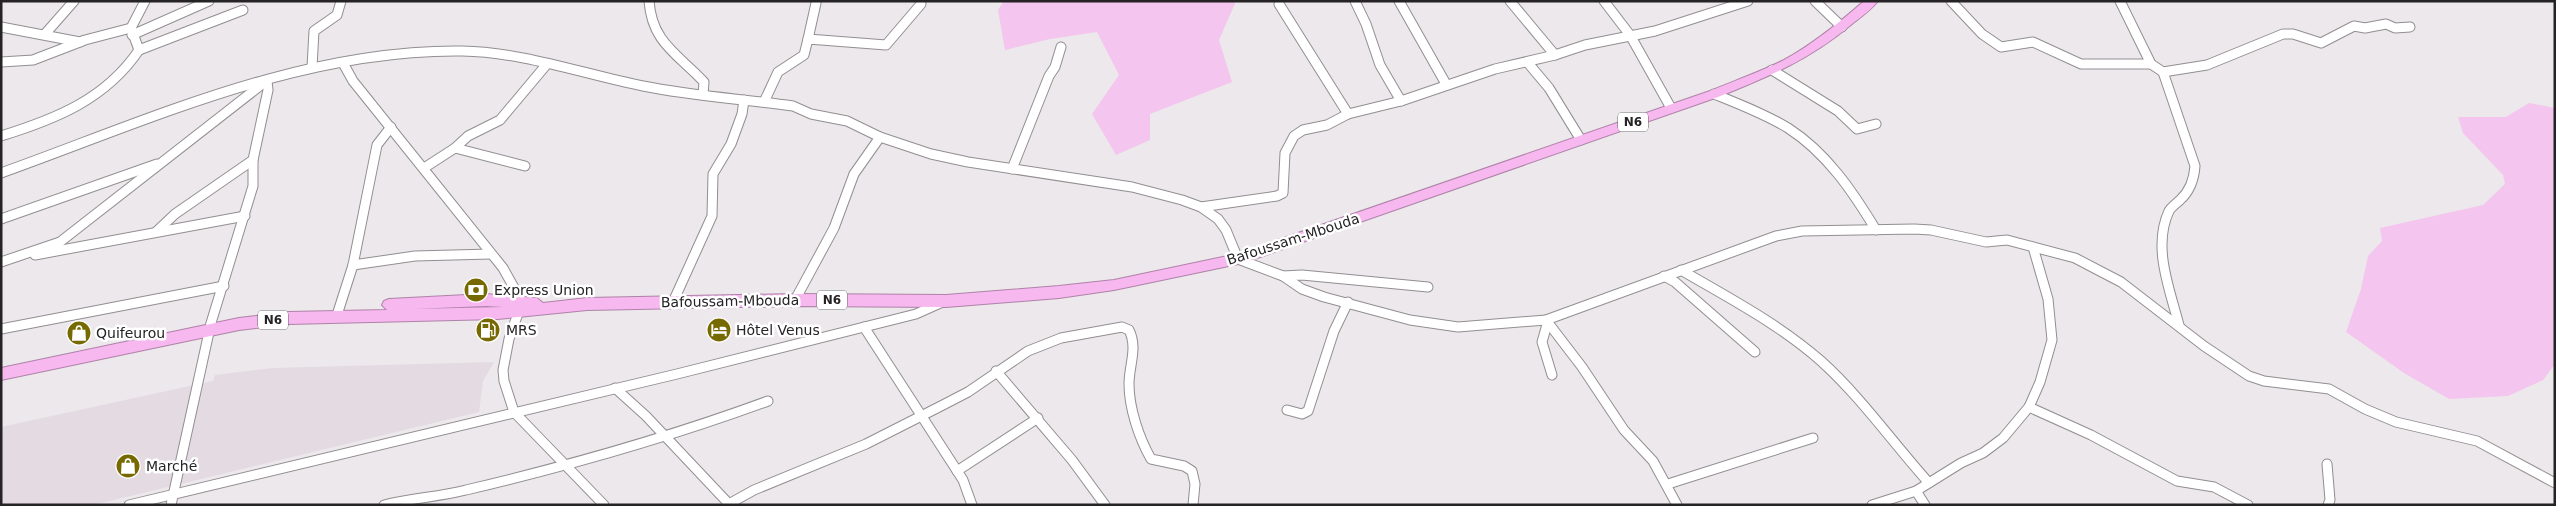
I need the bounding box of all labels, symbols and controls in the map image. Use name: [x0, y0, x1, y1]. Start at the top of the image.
road number: N6: [1618, 112, 1648, 132]
street label: Bafoussam-Mbouda: [1225, 210, 1361, 268]
bank icon: Express Union: [463, 277, 489, 303]
place label: Express Union: [494, 282, 594, 298]
road number: N6: [817, 290, 847, 310]
street label: Bafoussam-Mbouda: [661, 292, 799, 310]
road number: N6: [258, 310, 288, 330]
fuel station icon: MRS: [475, 317, 501, 343]
hotel icon: Hôtel Venus: [706, 317, 732, 343]
shop icon: Quifeurou: [66, 320, 92, 346]
place label: MRS: [506, 322, 537, 338]
place label: Hôtel Venus: [736, 322, 820, 338]
place label: Quifeurou: [96, 325, 165, 341]
shop icon: Marché: [115, 453, 141, 479]
place label: Marché: [146, 458, 197, 474]

